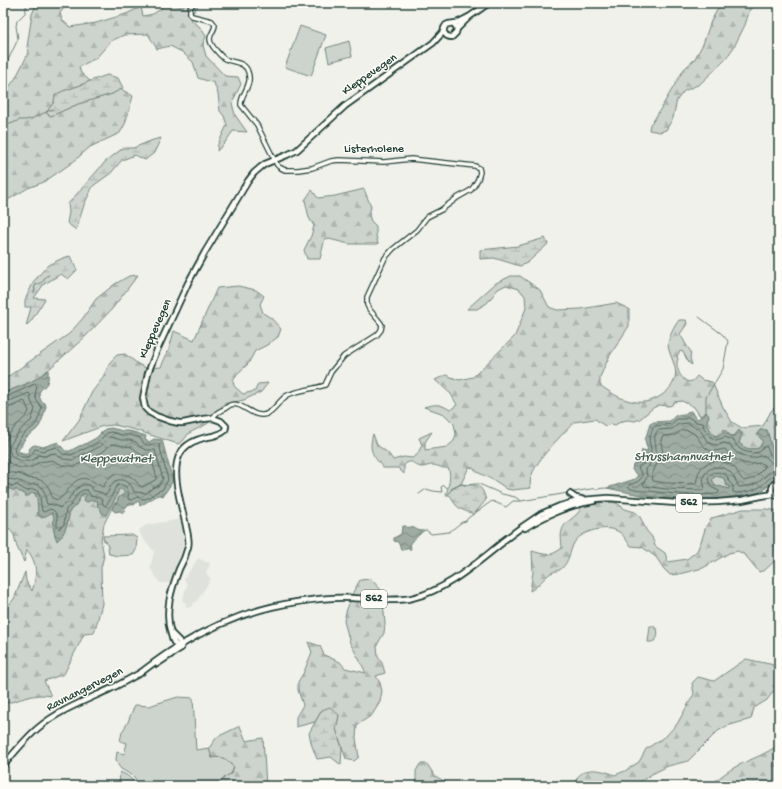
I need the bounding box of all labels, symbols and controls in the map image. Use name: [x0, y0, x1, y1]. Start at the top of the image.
street label: Kleppevegen: [340, 51, 400, 99]
street label: Listerholene: [344, 143, 405, 157]
street label: Kleppevegen: [137, 297, 175, 361]
water label: Strusshamnvatnet: [634, 450, 735, 465]
water label: Kleppevatnet: [80, 452, 155, 467]
road number: 562: [676, 494, 702, 512]
road number: 562: [361, 590, 387, 608]
street label: Ravnangervegen: [44, 665, 126, 715]

